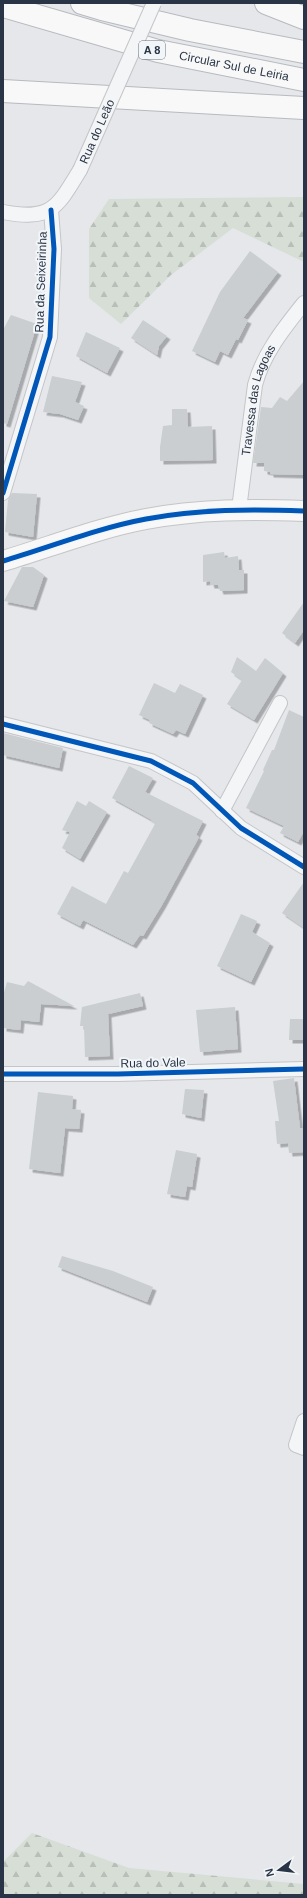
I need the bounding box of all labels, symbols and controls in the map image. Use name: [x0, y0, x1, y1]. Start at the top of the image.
road number: A 8: [139, 41, 165, 59]
street label: Circular Sul de Leiria: [178, 48, 291, 84]
street label: Rua do Leão: [77, 97, 117, 166]
street label: Rua da Seixeirinha: [32, 231, 50, 333]
street label: Travessa das Lagoas: [239, 342, 278, 457]
street label: Rua do Vale: [120, 1055, 186, 1071]
north arrow: [259, 1850, 299, 1890]
text: N: [263, 1867, 276, 1878]

